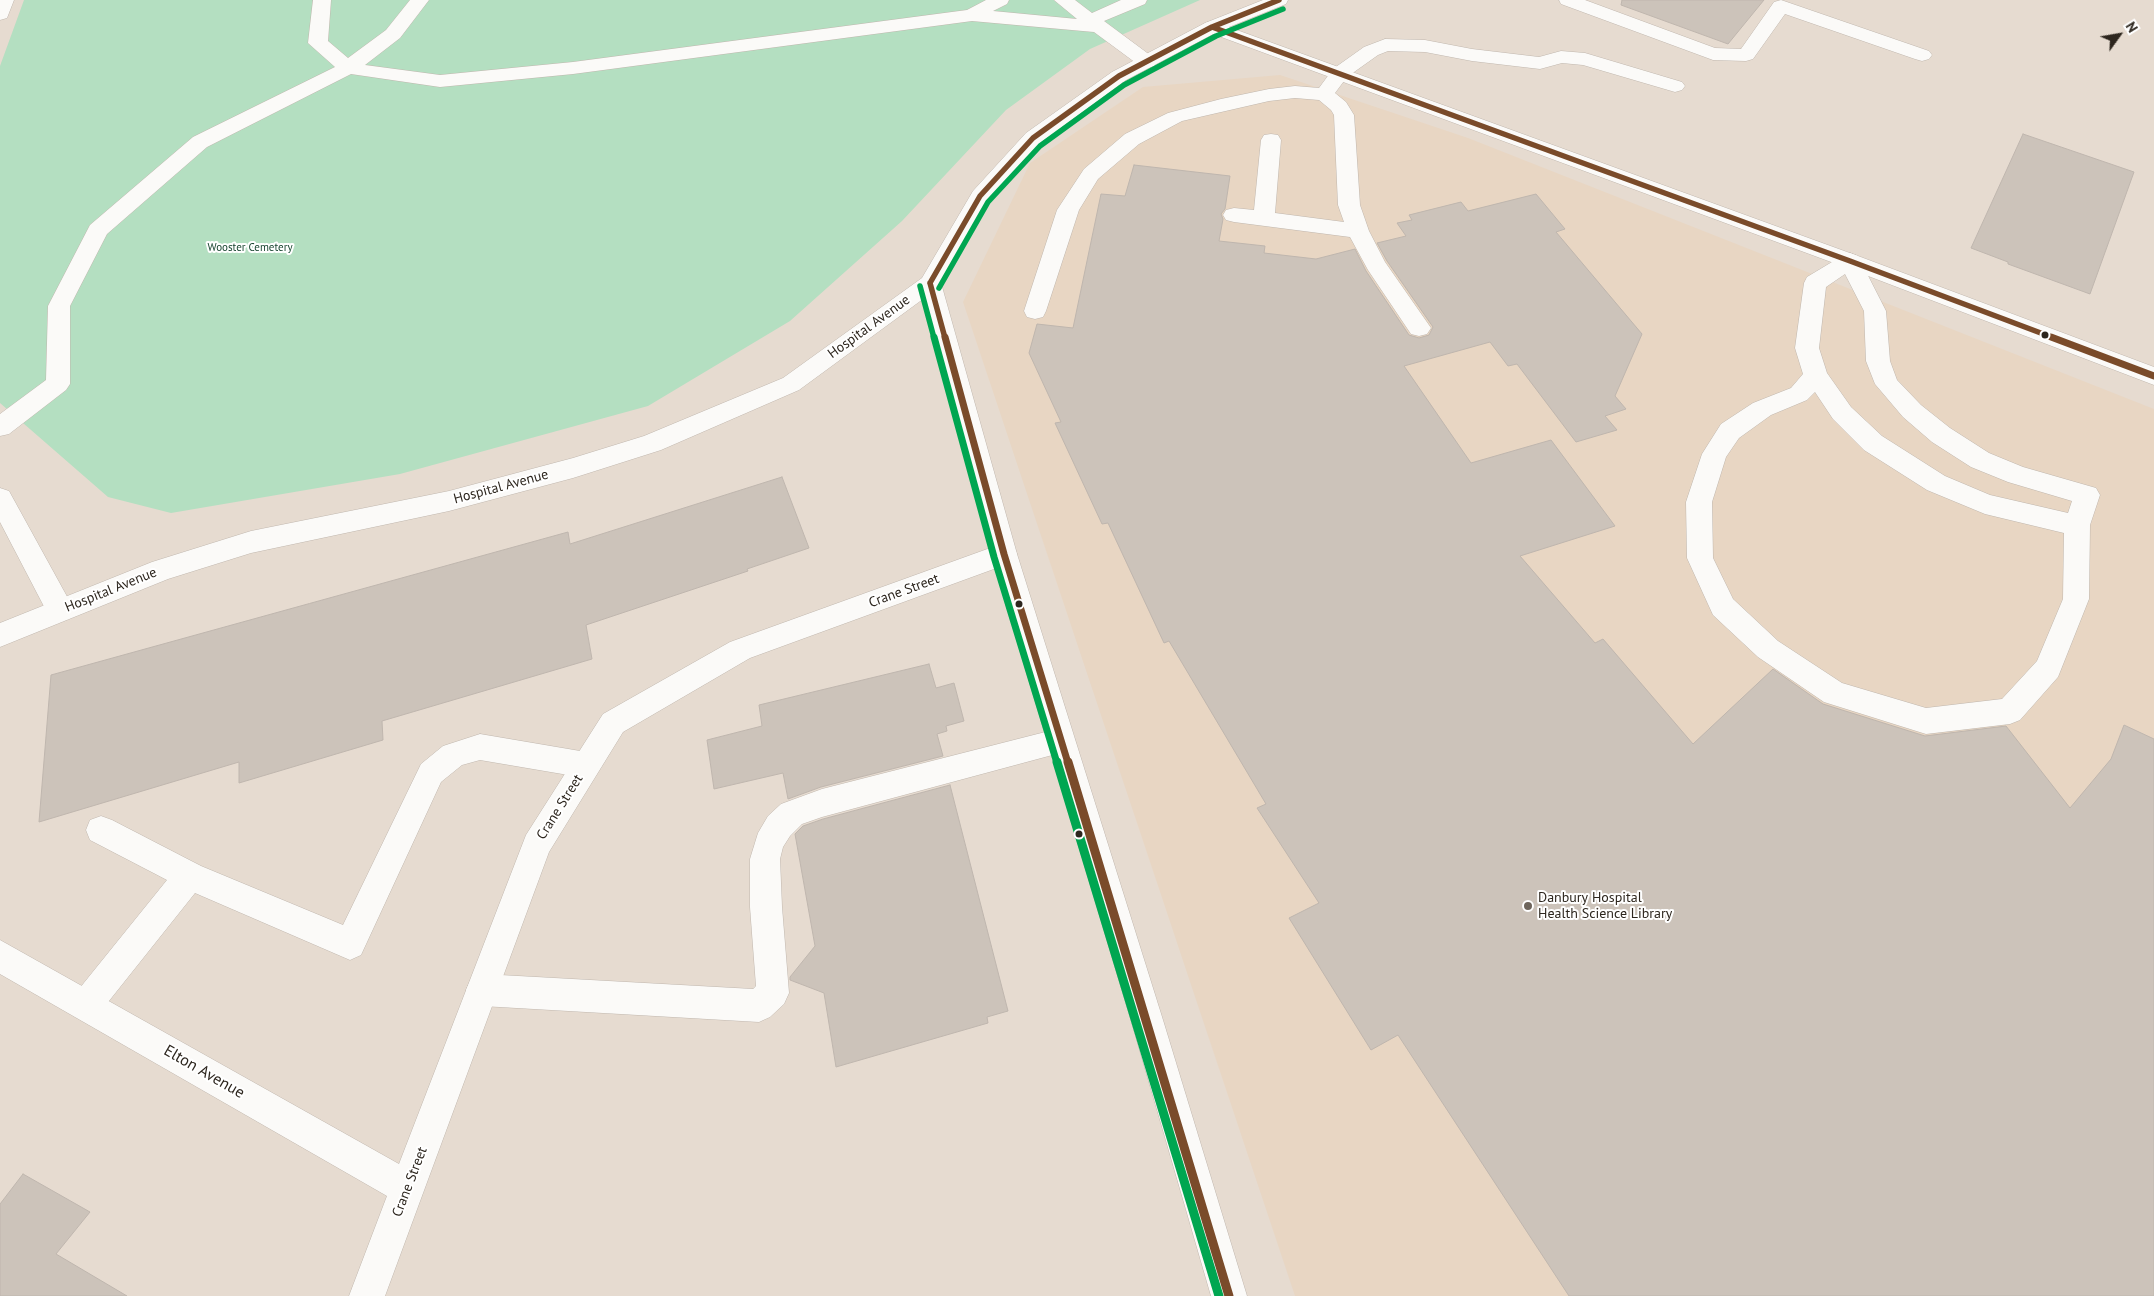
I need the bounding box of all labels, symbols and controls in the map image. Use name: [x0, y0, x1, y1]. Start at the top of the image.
north arrow: [2094, 10, 2144, 60]
text: N: [2122, 18, 2142, 36]
park label: Wooster Cemetery: [207, 241, 293, 255]
street label: Hospital Avenue: [825, 292, 913, 362]
unlabelled marker: [2040, 330, 2050, 340]
street label: Hospital Avenue: [452, 466, 550, 508]
street label: Hospital Avenue: [63, 564, 159, 616]
street label: Crane Street: [866, 570, 942, 612]
unlabelled marker: [1014, 599, 1024, 609]
street label: Crane Street: [533, 771, 587, 843]
unlabelled marker: [1074, 829, 1084, 839]
place label: Danbury Hospital Health Science Library: [1538, 890, 1672, 922]
marker: Danbury Hospital Health Science Library: [1522, 900, 1534, 912]
street label: Elton Avenue: [160, 1041, 248, 1103]
street label: Crane Street: [389, 1145, 431, 1219]

